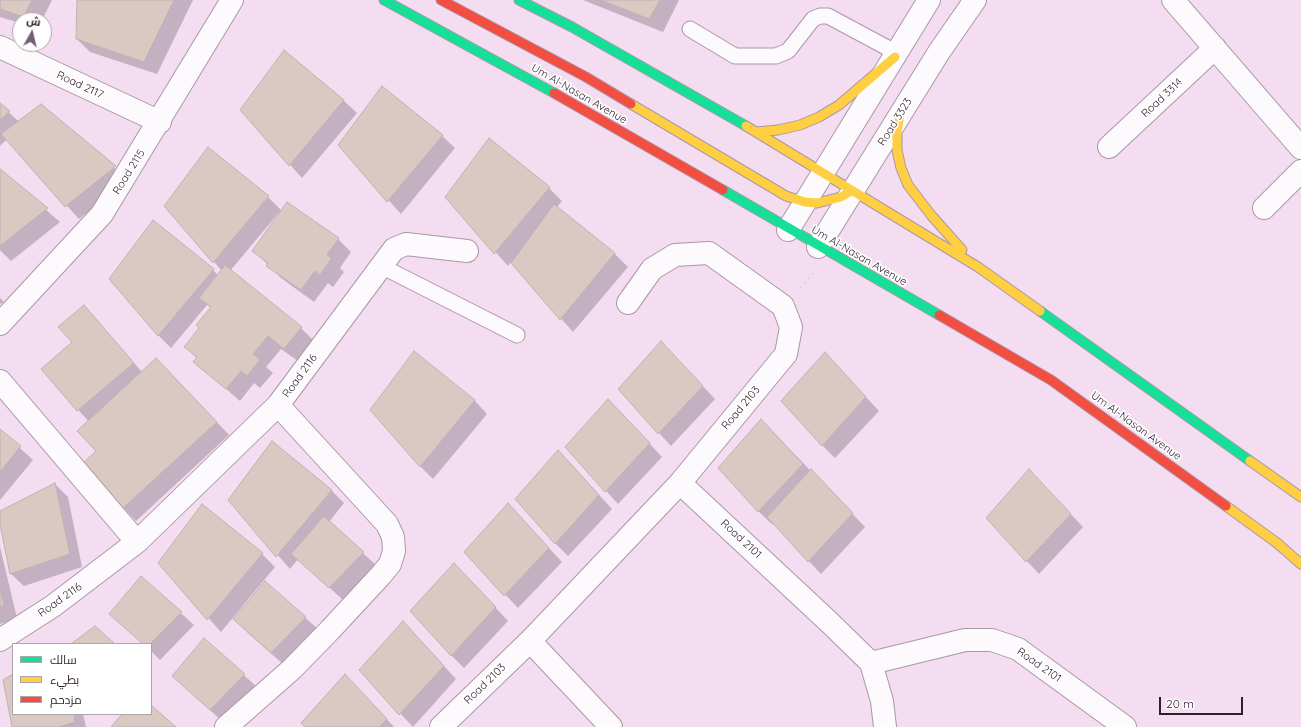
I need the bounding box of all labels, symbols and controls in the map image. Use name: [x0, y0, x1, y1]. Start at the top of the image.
north arrow: [12, 12, 52, 52]
text: ش: [26, 13, 41, 29]
street label: Um Al-Nasan Avenue: [529, 61, 629, 127]
street label: Road 2117: [54, 68, 106, 102]
street label: Road 3314: [1139, 76, 1185, 120]
street label: Road 3323: [875, 96, 915, 148]
street label: Road 2115: [110, 147, 148, 197]
street label: Um Al-Nasan Avenue: [809, 223, 909, 289]
street label: Road 2116: [280, 352, 320, 400]
street label: Road 2103: [719, 384, 763, 432]
street label: Um Al-Nasan Avenue: [1088, 389, 1184, 463]
street label: Road 2101: [718, 517, 764, 561]
street label: Road 2116: [36, 580, 84, 620]
legend: [12, 643, 152, 715]
street label: Road 2101: [1014, 645, 1064, 685]
text: سالك: [50, 652, 77, 667]
street label: Road 2103: [461, 661, 509, 707]
text: بطيء: [50, 672, 79, 687]
scale bar: [1161, 689, 1245, 715]
text: مزدحم: [50, 692, 82, 707]
text: 20 m: [1166, 696, 1194, 711]

